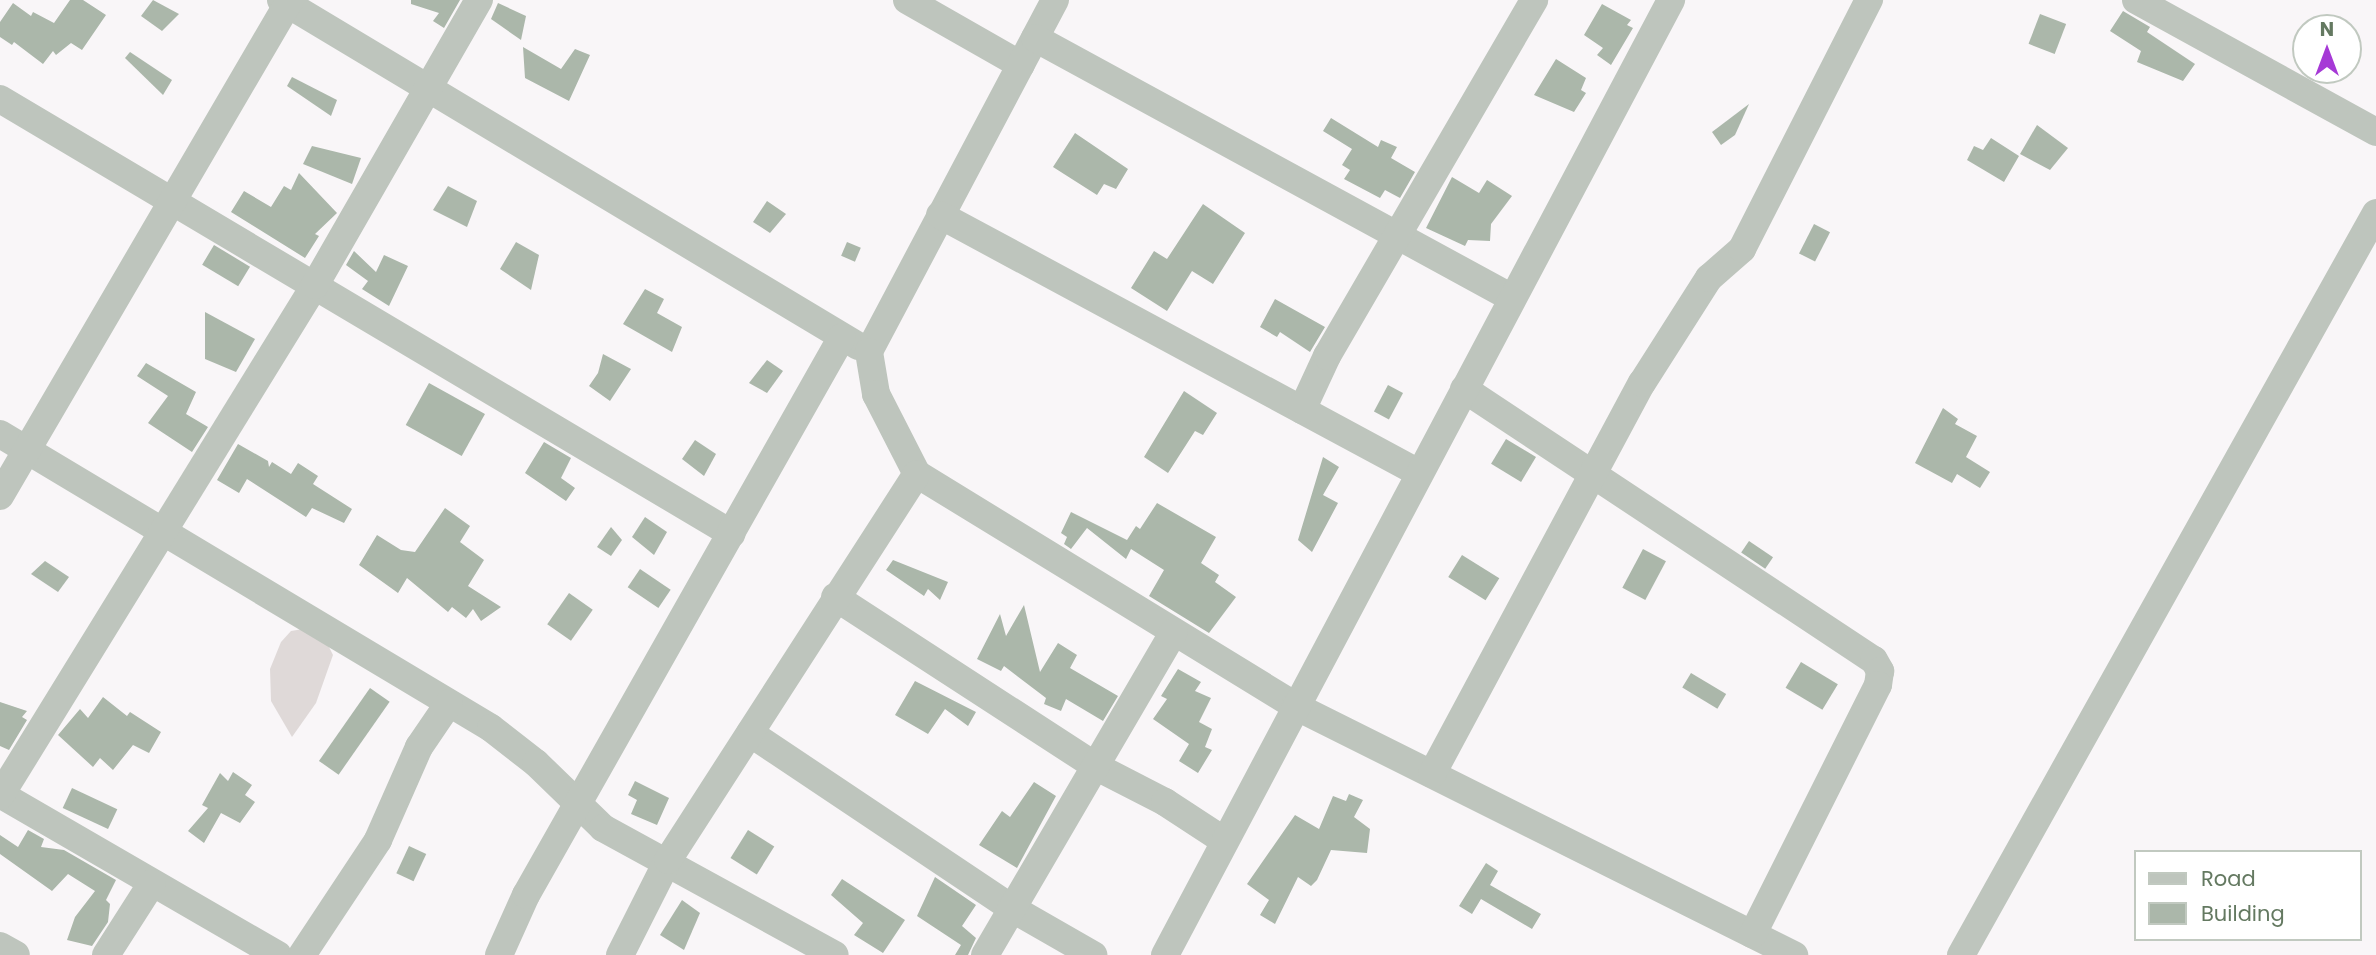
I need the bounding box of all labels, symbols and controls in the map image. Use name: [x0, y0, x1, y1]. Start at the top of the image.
north arrow: [2292, 14, 2362, 84]
text: N: [2320, 16, 2334, 43]
legend: [2134, 850, 2362, 941]
text: Road: [2201, 864, 2256, 893]
text: Building: [2201, 899, 2285, 928]

